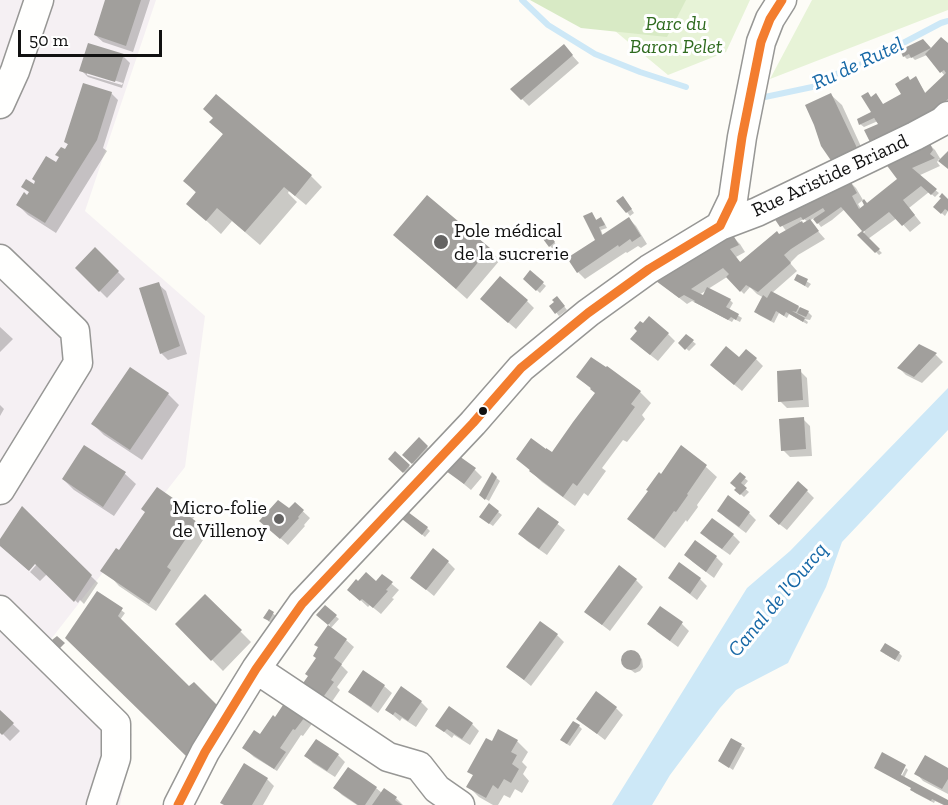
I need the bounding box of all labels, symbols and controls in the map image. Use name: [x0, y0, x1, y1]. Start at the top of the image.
park label: Parc du Baron Pelet: [629, 12, 723, 59]
scale bar: [21, 18, 165, 56]
text: 50 m: [29, 29, 68, 51]
water label: Ru de Rutel: [808, 32, 908, 96]
street label: Rue Aristide Briand: [748, 129, 912, 223]
place label: Pole médical de la sucrerie: [454, 219, 569, 266]
marker: Pole médical de la sucrerie: [432, 233, 450, 251]
unlabelled marker: [477, 405, 489, 417]
place label: Micro-folie de Villenoy: [172, 496, 267, 543]
marker: Micro-folie de Villenoy: [272, 512, 286, 526]
water label: Canal de l'Ourcq: [723, 538, 833, 662]

